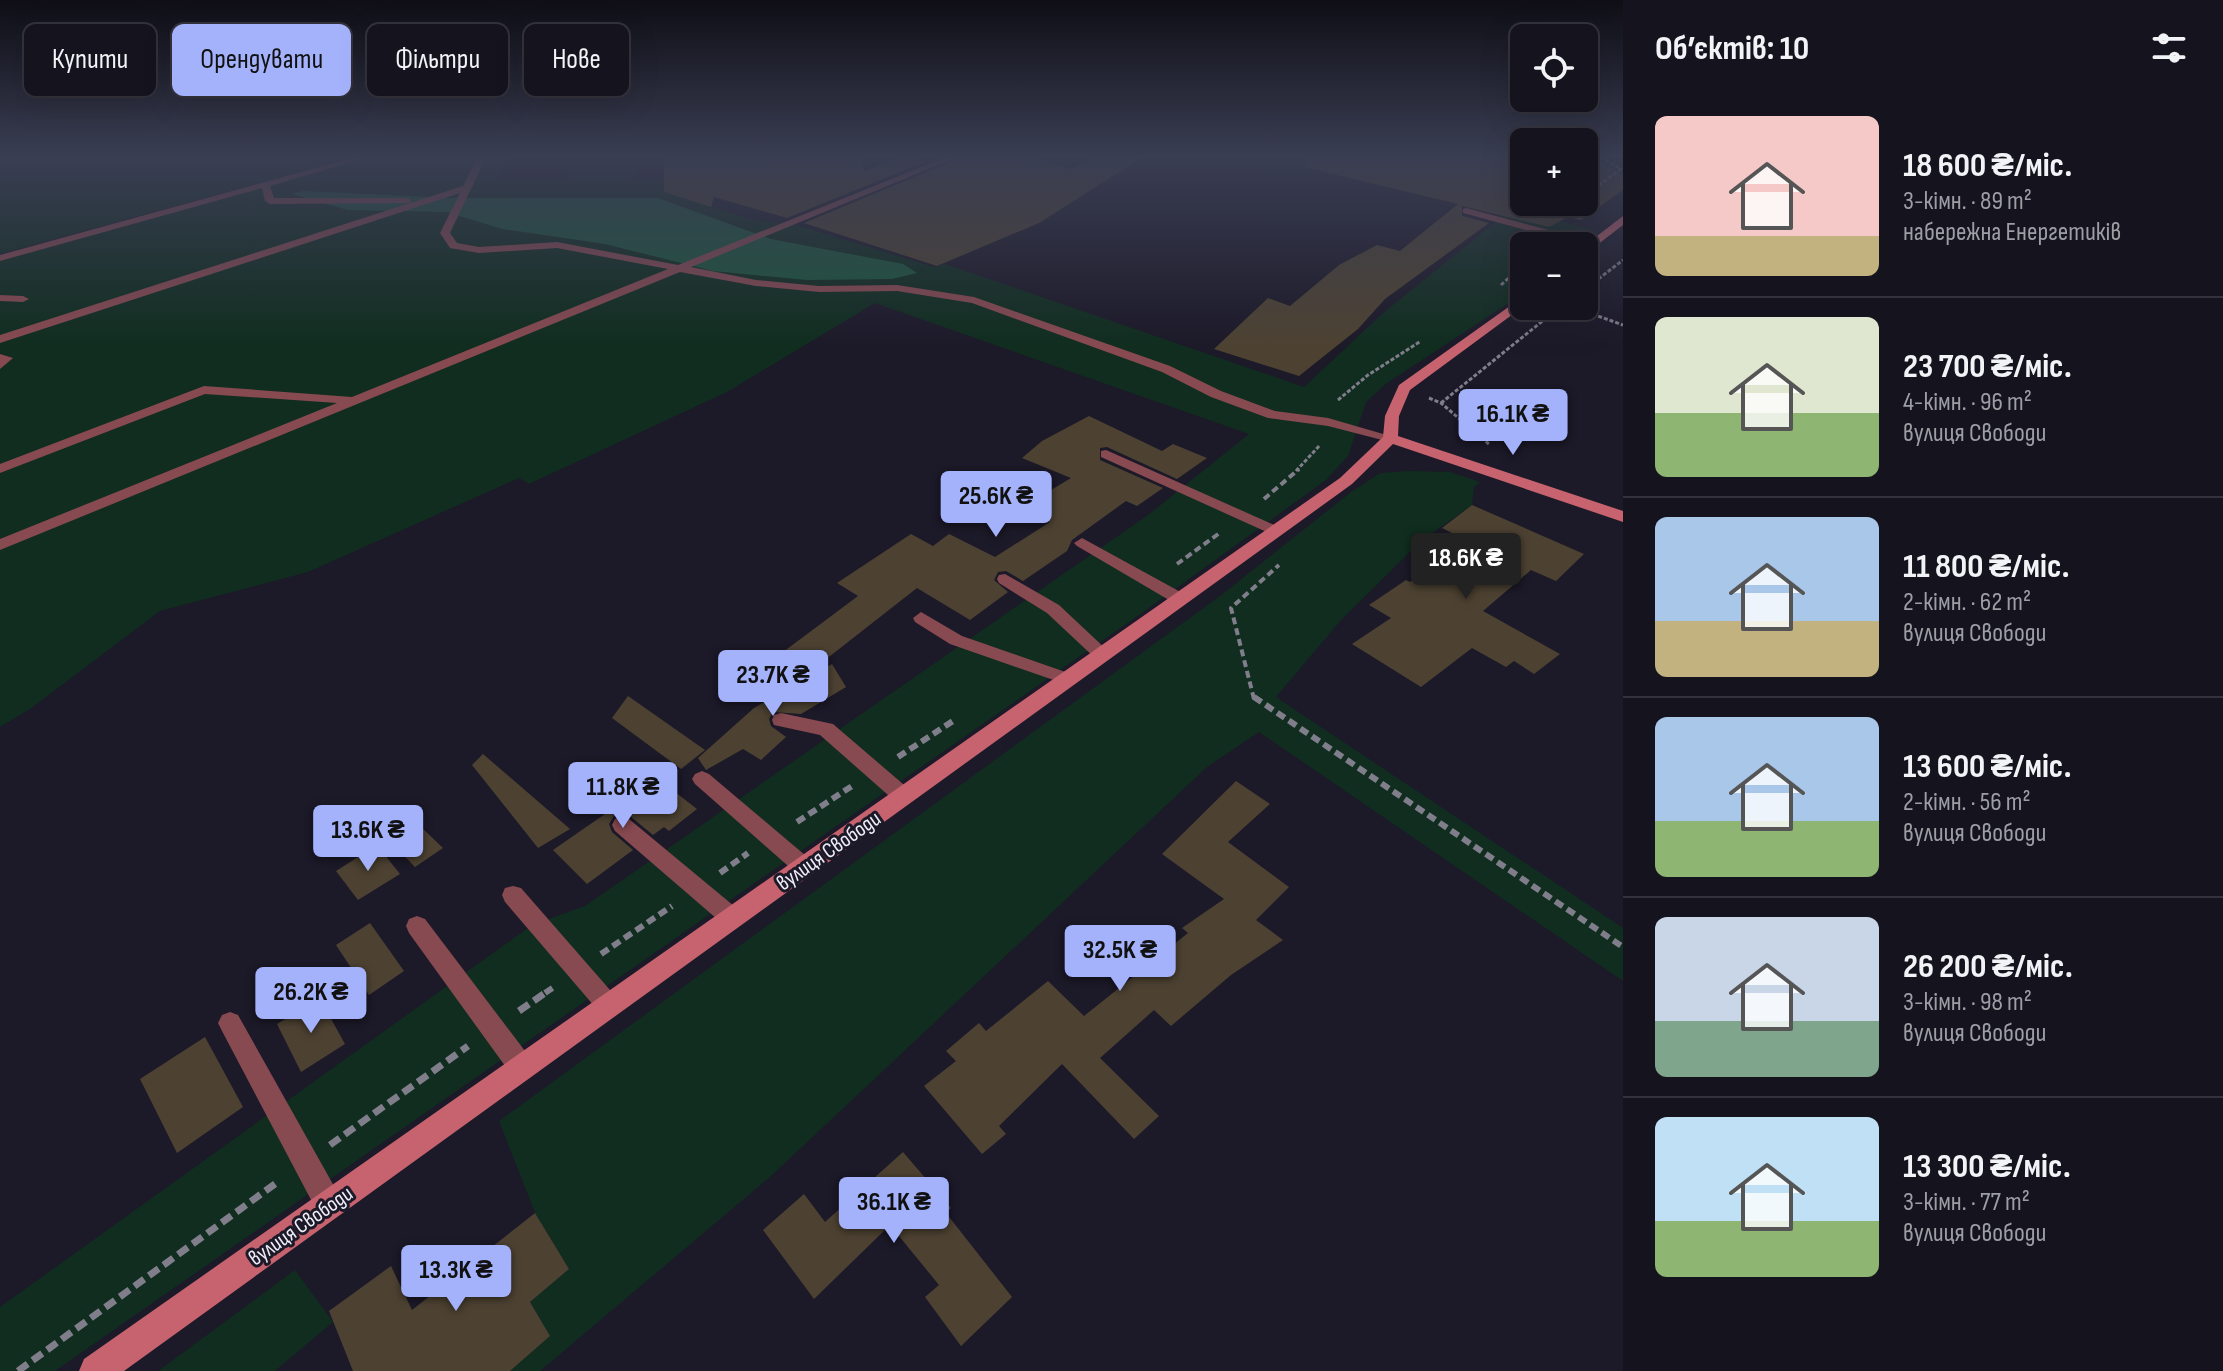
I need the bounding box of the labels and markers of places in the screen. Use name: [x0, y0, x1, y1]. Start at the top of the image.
pin: 16.1K ₴: [1439, 389, 1587, 457]
pin: 25.6K ₴: [922, 471, 1070, 539]
pin: 18.6K ₴: [1392, 533, 1540, 601]
pin: 23.7K ₴: [699, 650, 847, 718]
pin: 11.8K ₴: [549, 762, 697, 830]
pin: 13.6K ₴: [294, 805, 442, 873]
pin: 32.5K ₴: [1046, 925, 1194, 993]
pin: 26.2K ₴: [237, 967, 385, 1035]
pin: 36.1K ₴: [820, 1177, 968, 1245]
pin: 13.3K ₴: [382, 1245, 530, 1313]

